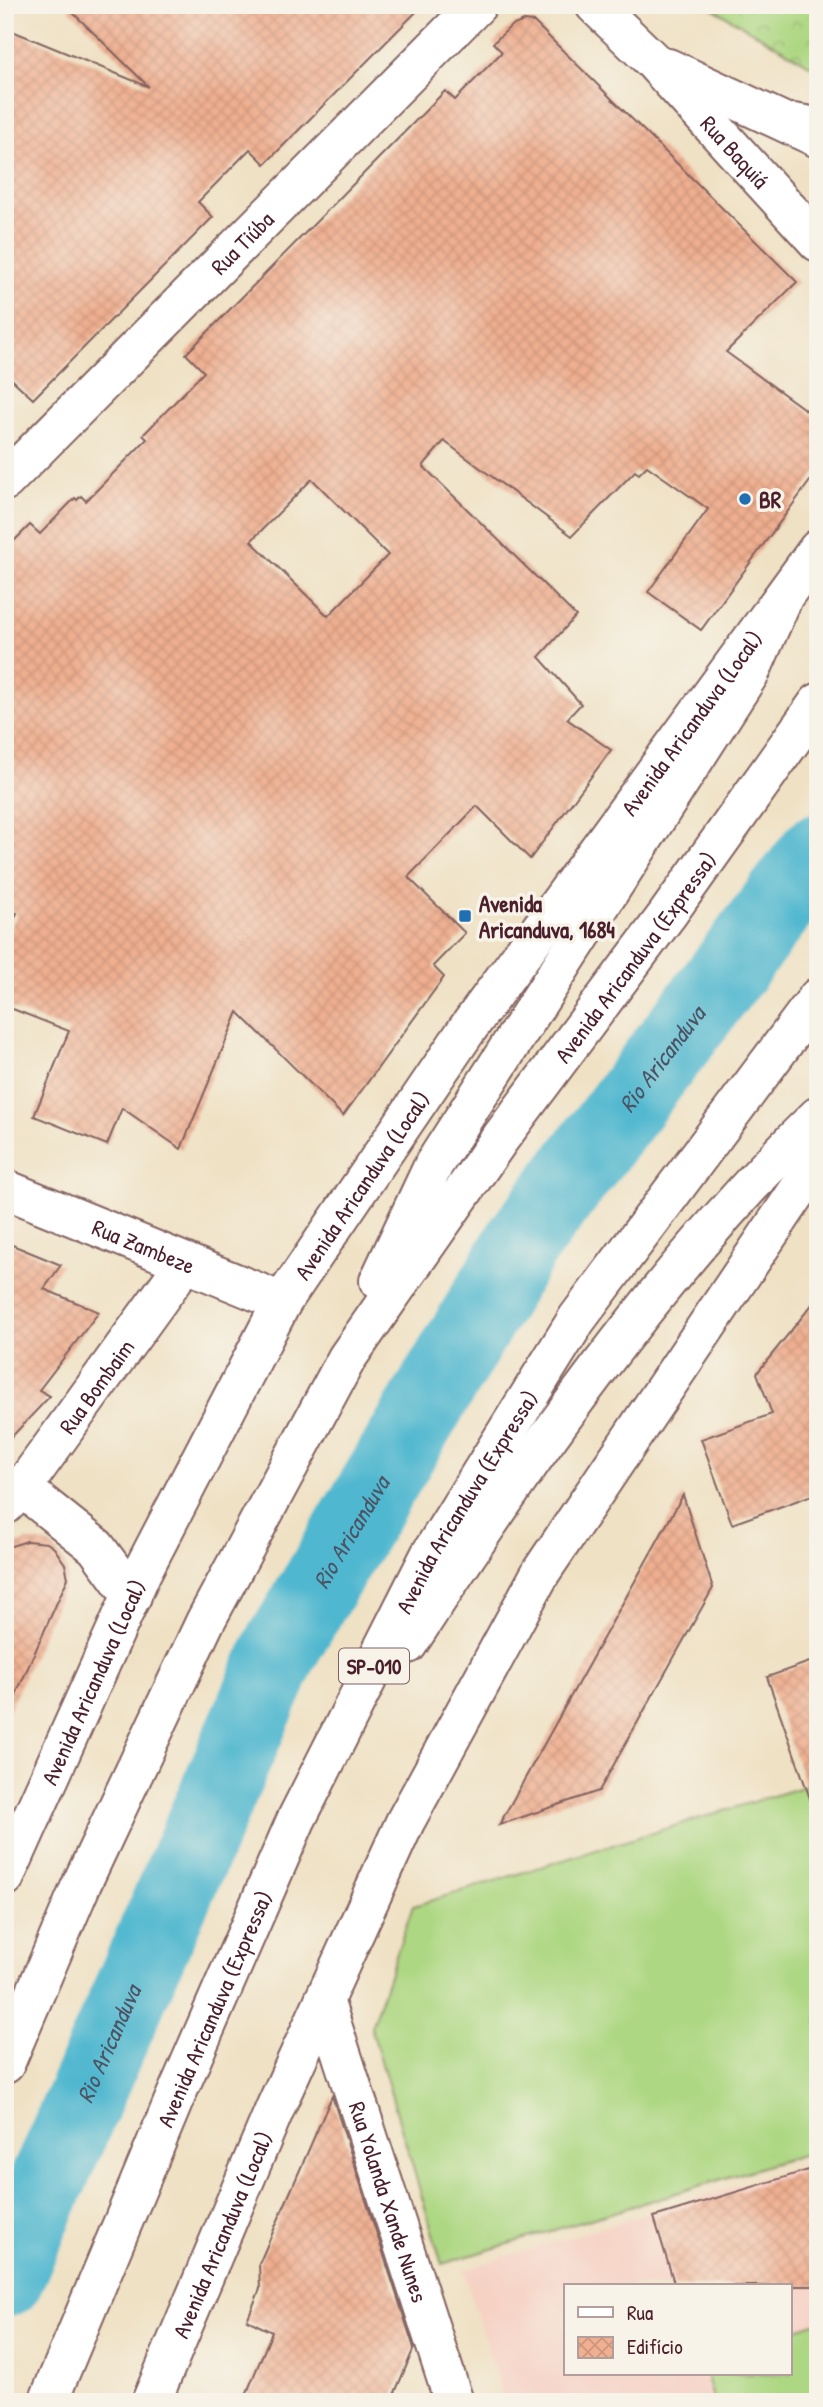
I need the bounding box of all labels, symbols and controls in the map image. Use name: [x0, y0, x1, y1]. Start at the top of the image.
street label: Rua Baquiá: [694, 108, 777, 195]
street label: Rua Tiúba: [203, 204, 280, 281]
place label: BR: [759, 484, 782, 515]
marker: BR: [737, 491, 753, 507]
street label: Avenida Aricanduva (Local): [613, 624, 769, 821]
street label: Avenida Aricanduva (Expressa): [547, 845, 723, 1069]
place label: Avenida Aricanduva, 1684: [479, 888, 615, 945]
marker: Avenida Aricanduva, 1684: [457, 908, 473, 924]
water label: Rio Aricanduva: [611, 997, 714, 1118]
street label: Avenida Aricanduva (Local): [286, 1084, 437, 1285]
street label: Rua Zambeze: [88, 1211, 200, 1280]
street label: Rua Bombaim: [51, 1332, 141, 1440]
street label: Avenida Aricanduva (Expressa): [388, 1384, 545, 1618]
water label: Rio Aricanduva: [305, 1468, 398, 1594]
street label: Avenida Aricanduva (Local): [33, 1574, 152, 1789]
road number: SP-010: [339, 1648, 409, 1684]
street label: Avenida Aricanduva (Expressa): [149, 1885, 279, 2132]
water label: Rio Aricanduva: [68, 1977, 149, 2107]
street label: Rua Yolanda Xande Nunes: [342, 2098, 436, 2306]
street label: Avenida Aricanduva (Local): [164, 2126, 279, 2343]
legend: [564, 2284, 792, 2376]
text: Rua: [627, 2298, 653, 2327]
text: Edifício: [627, 2332, 683, 2361]

